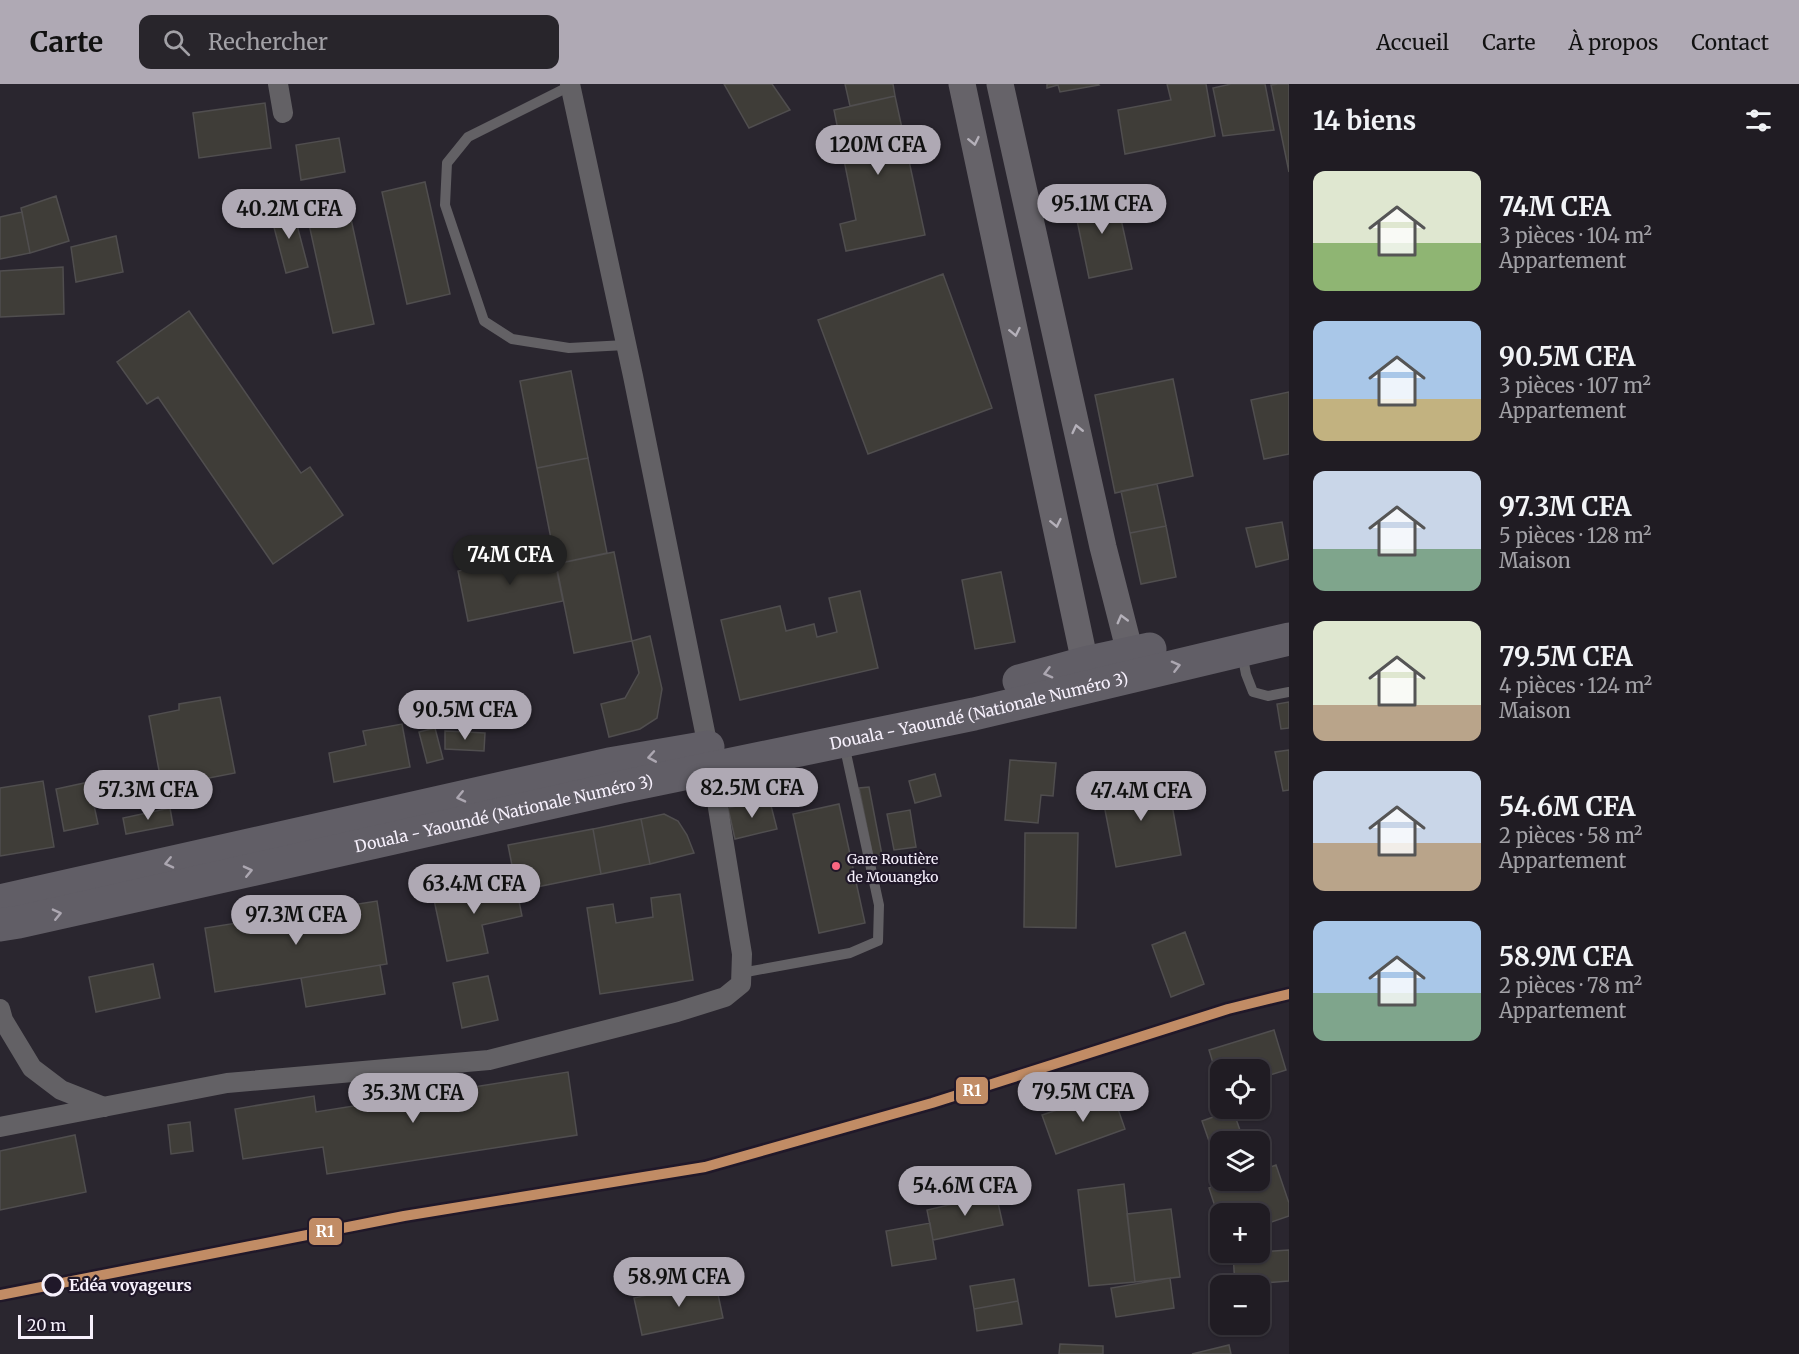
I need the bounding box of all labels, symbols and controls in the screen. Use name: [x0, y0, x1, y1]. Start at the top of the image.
search box: [139, 15, 559, 69]
text: Carte: [30, 24, 103, 60]
icon: search: [160, 26, 193, 59]
text: Rechercher: [208, 28, 328, 56]
text: Accueil: [1376, 29, 1449, 56]
text: Carte: [1482, 29, 1536, 56]
text: À propos: [1569, 29, 1658, 56]
text: Contact: [1691, 29, 1769, 56]
text: 14 biens: [1313, 104, 1416, 137]
icon: filters: [1742, 104, 1775, 137]
pin: 120M CFA: [816, 125, 940, 176]
text: 120M CFA: [830, 132, 926, 157]
one-way arrow: [967, 136, 980, 146]
pin: 95.1M CFA: [1033, 184, 1171, 235]
pin: 40.2M CFA: [220, 189, 358, 240]
text: 74M CFA: [1499, 190, 1611, 223]
text: 95.1M CFA: [1051, 191, 1153, 216]
icon: home: [1361, 195, 1433, 267]
text: 40.2M CFA: [236, 196, 342, 221]
text: 3 pièces · 104 m²: [1499, 223, 1652, 248]
text: Appartement: [1499, 248, 1626, 273]
one-way arrow: [1008, 327, 1021, 337]
text: 90.5M CFA: [1499, 340, 1635, 373]
icon: home: [1361, 345, 1433, 417]
text: 3 pièces · 107 m²: [1499, 373, 1651, 398]
text: Appartement: [1499, 398, 1626, 423]
one-way arrow: [1071, 425, 1084, 435]
text: 97.3M CFA: [1499, 490, 1631, 523]
icon: home: [1361, 495, 1433, 567]
one-way arrow: [1049, 517, 1062, 527]
text: 5 pièces · 128 m²: [1499, 523, 1651, 548]
pin: 74M CFA: [455, 535, 565, 586]
text: 74M CFA: [467, 542, 553, 567]
text: Maison: [1499, 548, 1571, 573]
one-way arrow: [1117, 614, 1129, 625]
text: 79.5M CFA: [1499, 640, 1633, 673]
icon: home: [1361, 645, 1433, 717]
one-way arrow: [1171, 660, 1181, 673]
one-way arrow: [1043, 666, 1054, 678]
street label: Douala - Yaoundé (Nationale Numéro 3): [828, 668, 1130, 754]
text: 4 pièces · 124 m²: [1499, 673, 1652, 698]
pin: 90.5M CFA: [396, 690, 534, 741]
text: 90.5M CFA: [413, 697, 517, 722]
text: Maison: [1499, 698, 1571, 723]
one-way arrow: [647, 750, 657, 762]
pin: 82.5M CFA: [683, 768, 821, 819]
pin: 57.3M CFA: [79, 770, 217, 821]
street label: Douala - Yaoundé (Nationale Numéro 3): [353, 771, 655, 856]
pin: 47.4M CFA: [1072, 771, 1210, 822]
text: 82.5M CFA: [700, 775, 804, 800]
text: 57.3M CFA: [98, 777, 198, 802]
text: 47.4M CFA: [1090, 778, 1192, 803]
one-way arrow: [456, 790, 466, 803]
text: 54.6M CFA: [1499, 790, 1635, 823]
icon: home: [1361, 795, 1433, 867]
text: 2 pièces · 58 m²: [1499, 823, 1642, 848]
text: Appartement: [1499, 848, 1626, 873]
place label: Gare Routière de Mouangko: [847, 850, 939, 886]
one-way arrow: [164, 856, 174, 869]
marker: Gare Routière de Mouangko: [830, 860, 842, 872]
pin: 63.4M CFA: [405, 864, 543, 915]
one-way arrow: [242, 865, 252, 878]
text: 63.4M CFA: [422, 871, 526, 896]
pin: 97.3M CFA: [227, 895, 365, 946]
text: 97.3M CFA: [245, 902, 347, 927]
one-way arrow: [52, 908, 62, 921]
text: 58.9M CFA: [1499, 940, 1633, 973]
icon: home: [1361, 945, 1433, 1017]
text: 2 pièces · 78 m²: [1499, 973, 1642, 998]
text: Appartement: [1499, 998, 1626, 1023]
map controls: [1210, 1059, 1270, 1335]
button: locate: [1210, 1059, 1270, 1119]
pin: 79.5M CFA: [1014, 1072, 1152, 1123]
pin: 35.3M CFA: [344, 1073, 482, 1124]
line badge: R1: [955, 1076, 989, 1105]
text: 79.5M CFA: [1032, 1079, 1134, 1104]
text: 35.3M CFA: [362, 1080, 464, 1105]
text: R1: [963, 1080, 982, 1100]
button: layers: [1210, 1131, 1270, 1191]
pin: 54.6M CFA: [896, 1166, 1034, 1217]
text: 54.6M CFA: [913, 1173, 1017, 1198]
button: +: [1210, 1203, 1270, 1263]
line badge: R1: [308, 1217, 343, 1246]
text: R1: [316, 1221, 335, 1241]
pin: 58.9M CFA: [610, 1257, 748, 1308]
text: 58.9M CFA: [628, 1264, 730, 1289]
marker: Edéa voyageurs: [42, 1274, 64, 1296]
place label: Edéa voyageurs: [69, 1275, 192, 1295]
button: −: [1210, 1275, 1270, 1335]
scale bar: [18, 1312, 93, 1340]
text: 20 m: [27, 1315, 66, 1335]

